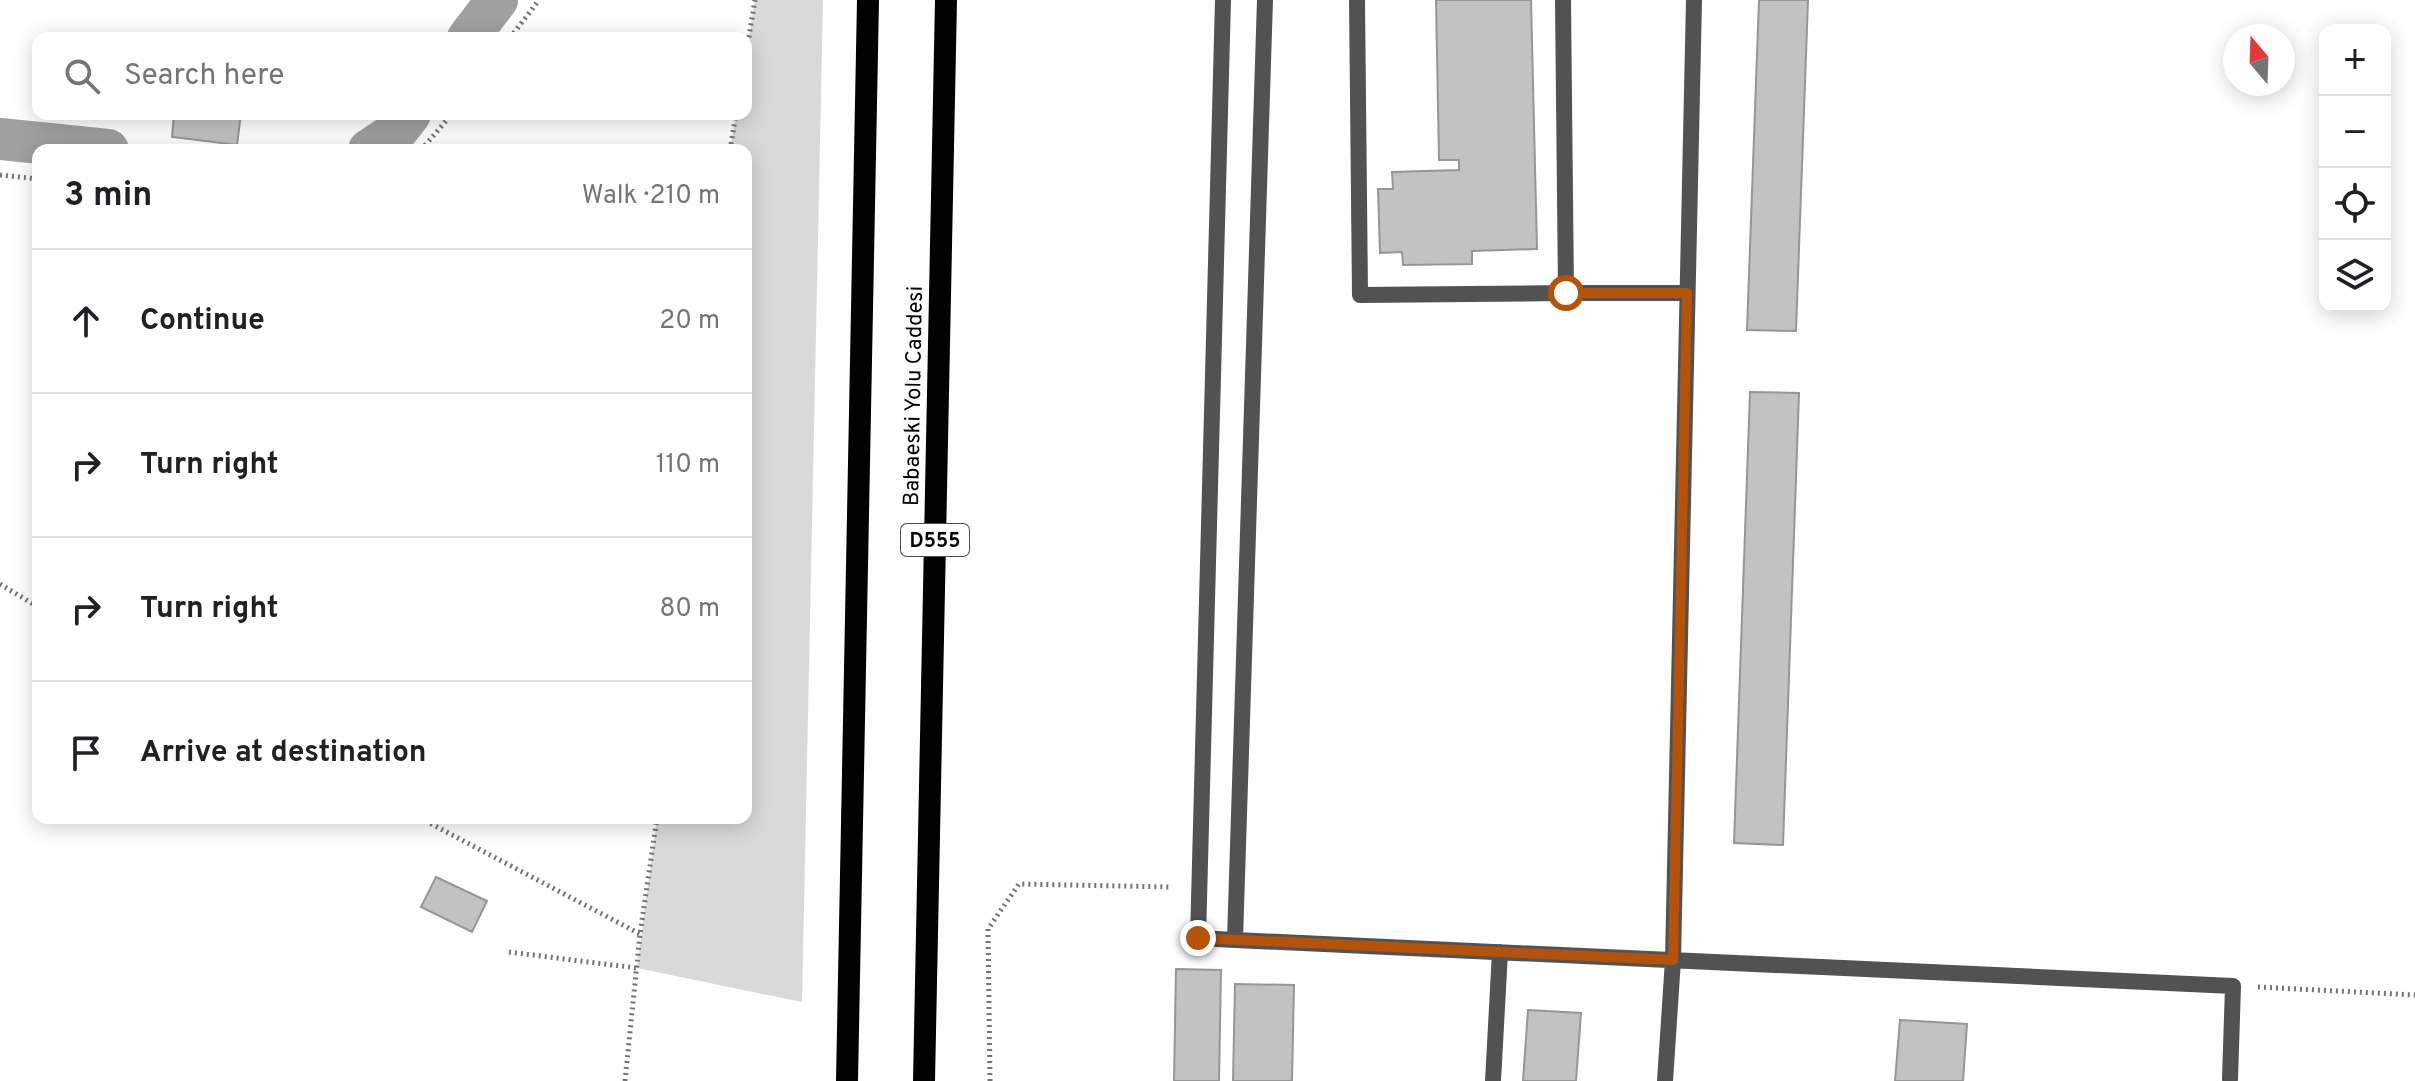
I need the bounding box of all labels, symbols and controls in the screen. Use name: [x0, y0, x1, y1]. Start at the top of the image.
north arrow: [2223, 24, 2295, 96]
map controls: [2319, 24, 2391, 312]
button: +: [2319, 24, 2391, 96]
search box: [32, 32, 752, 120]
icon: search: [60, 54, 104, 98]
text: Search here: [124, 58, 284, 95]
button: −: [2319, 96, 2391, 168]
button: locate: [2319, 168, 2391, 240]
text: 3 min: [64, 175, 152, 218]
text: Walk · 210 m: [582, 180, 720, 213]
button: layers: [2319, 240, 2391, 312]
route start: [1548, 275, 1584, 311]
street label: Babaeski Yolu Caddesi: [899, 286, 930, 506]
icon: ahead: [64, 299, 108, 343]
text: Continue: [140, 303, 265, 340]
text: 20 m: [659, 305, 720, 338]
icon: right: [64, 443, 108, 487]
text: Turn right: [140, 447, 278, 484]
text: 110 m: [656, 449, 720, 482]
road number: D555: [901, 524, 969, 556]
icon: right: [64, 587, 108, 631]
text: Turn right: [140, 591, 278, 628]
text: 80 m: [660, 593, 720, 626]
icon: arrive: [64, 731, 108, 775]
text: Arrive at destination: [140, 735, 426, 772]
route end: [1180, 920, 1216, 956]

